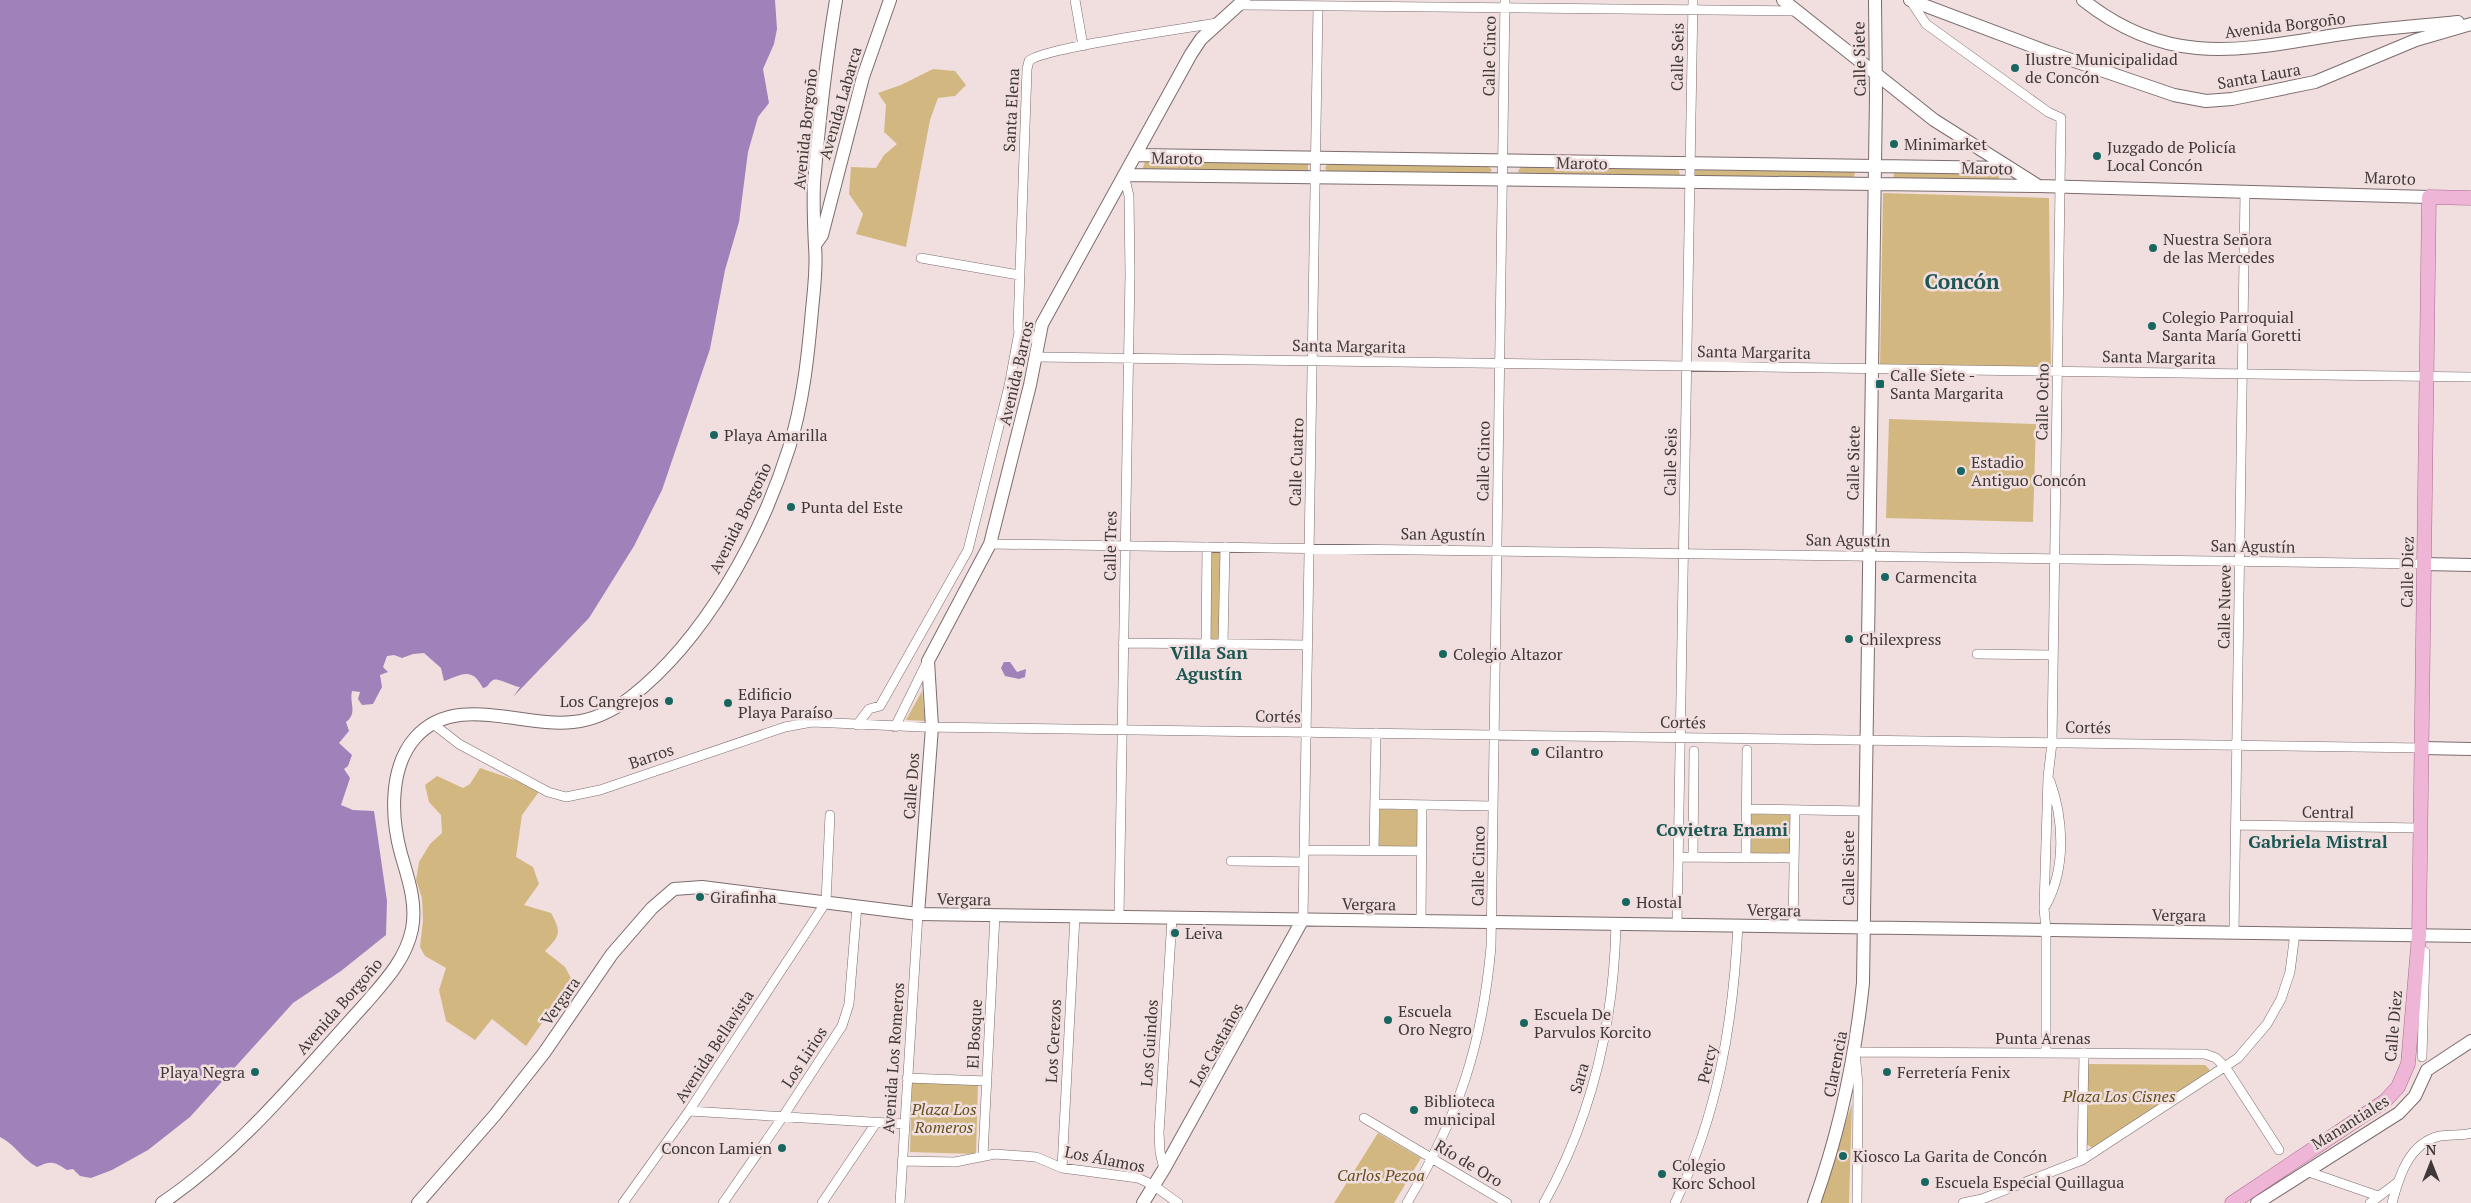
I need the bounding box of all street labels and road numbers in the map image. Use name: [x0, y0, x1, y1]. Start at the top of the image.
street label: Avenida Borgoño: [2223, 7, 2347, 43]
street label: Calle Cinco: [1477, 15, 1501, 96]
street label: Calle Siete: [1847, 21, 1871, 97]
street label: Calle Seis: [1665, 23, 1689, 91]
street label: Avenida Labarca: [813, 44, 867, 162]
street label: Santa Laura: [2216, 58, 2302, 94]
street label: Avenida Borgoño: [788, 67, 822, 190]
street label: Santa Elena: [998, 68, 1024, 152]
street label: Maroto: [1151, 147, 1203, 169]
street label: Maroto: [1556, 152, 1608, 174]
street label: Maroto: [1961, 157, 2013, 179]
street label: Maroto: [2364, 166, 2416, 190]
street label: Avenida Barros: [993, 318, 1039, 428]
street label: Santa Margarita: [1292, 334, 1406, 358]
street label: Santa Margarita: [1697, 340, 1811, 364]
street label: Santa Margarita: [2102, 345, 2216, 369]
street label: Calle Ocho: [2030, 363, 2054, 441]
street label: Calle Cuatro: [1283, 417, 1309, 507]
street label: Calle Cinco: [1471, 420, 1495, 501]
street label: Calle Siete: [1841, 425, 1865, 501]
street label: Calle Seis: [1658, 428, 1682, 496]
street label: Avenida Borgoño: [704, 459, 777, 577]
street label: Calle Tres: [1098, 510, 1122, 581]
street label: San Agustín: [1400, 522, 1486, 546]
street label: San Agustín: [1805, 528, 1891, 552]
street label: San Agustín: [2210, 534, 2296, 558]
street label: Calle Diez: [2395, 536, 2419, 608]
street label: Calle Nueve: [2212, 565, 2236, 649]
street label: Cortés: [1255, 705, 1301, 727]
street label: Cortés: [1660, 711, 1706, 733]
street label: Cortés: [2065, 716, 2111, 738]
street label: Barros: [626, 738, 676, 774]
street label: Calle Dos: [898, 752, 924, 820]
street label: Central: [2302, 801, 2355, 823]
street label: Calle Cinco: [1466, 825, 1490, 906]
street label: Calle Siete: [1837, 830, 1859, 906]
street label: Vergara: [937, 888, 991, 910]
street label: Vergara: [1342, 893, 1396, 915]
street label: Vergara: [1747, 899, 1801, 921]
street label: Vergara: [2152, 904, 2206, 926]
street label: Avenida Borgoño: [291, 953, 387, 1059]
street label: Vergara: [535, 972, 585, 1030]
street label: Avenida Los Romeros: [877, 981, 909, 1134]
street label: Avenida Bellavista: [669, 985, 759, 1107]
street label: Calle Diez: [2379, 989, 2407, 1063]
street label: Los Cerezos: [1040, 998, 1066, 1083]
street label: Los Guindos: [1135, 998, 1163, 1087]
street label: El Bosque: [961, 999, 987, 1069]
street label: Los Castaños: [1184, 999, 1248, 1091]
street label: Los Lirios: [776, 1022, 832, 1092]
street label: Punta Arenas: [1995, 1027, 2091, 1049]
street label: Clarencia: [1818, 1029, 1852, 1099]
street label: Percy: [1692, 1042, 1722, 1085]
street label: Sara: [1564, 1060, 1594, 1096]
street label: Manantiales: [2307, 1089, 2393, 1155]
street label: Río de Oro: [1431, 1134, 1507, 1192]
street label: Los Álamos: [1063, 1140, 1147, 1178]

